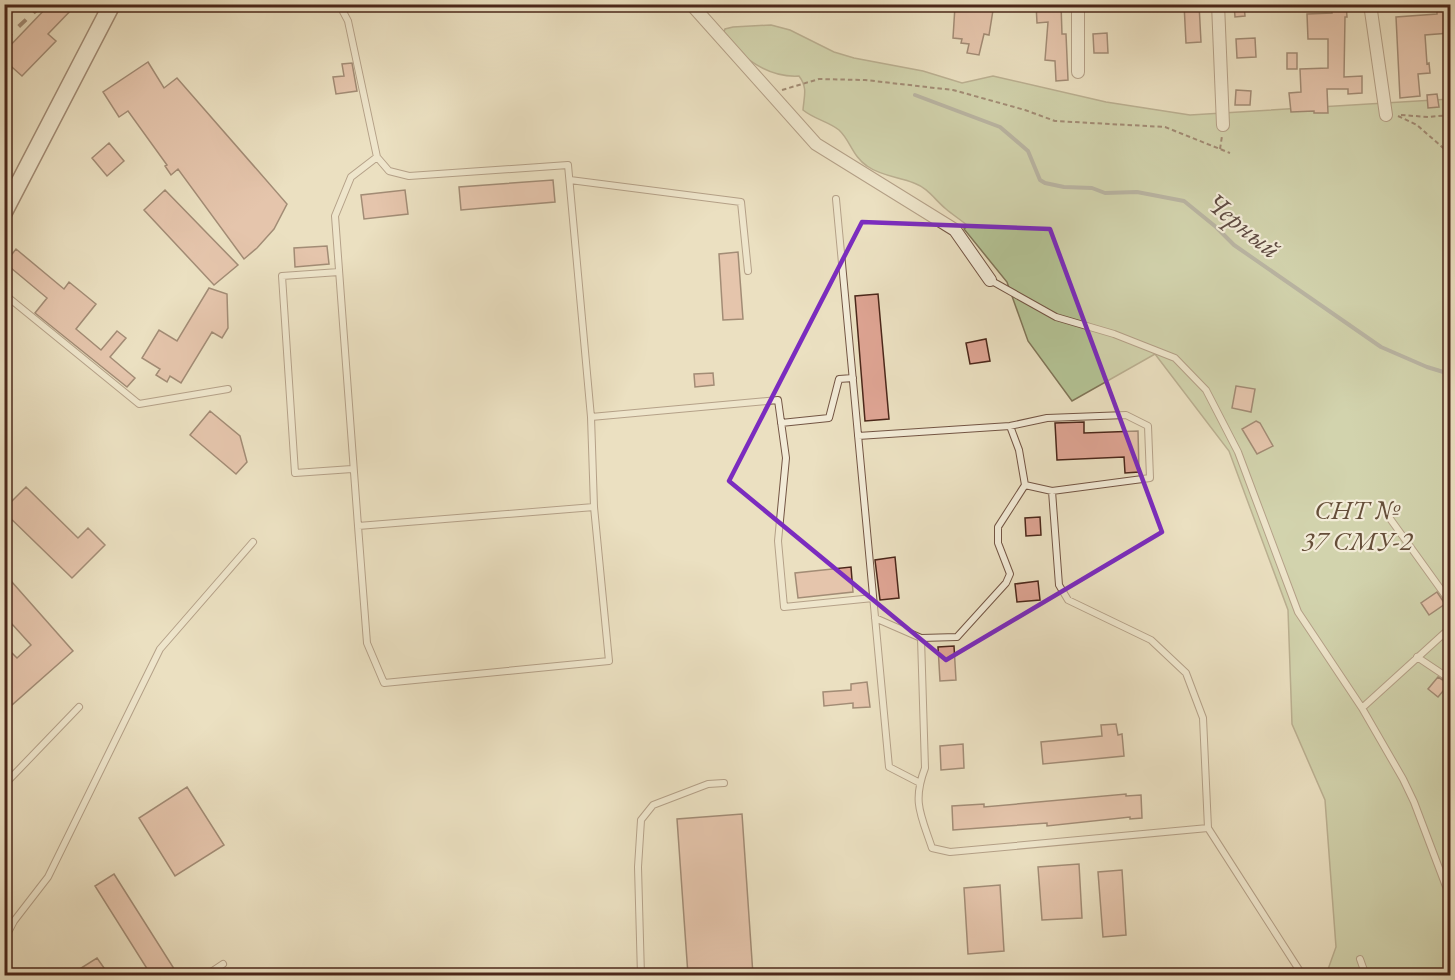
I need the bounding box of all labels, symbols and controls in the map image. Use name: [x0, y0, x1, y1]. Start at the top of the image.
water label: Черный: [1199, 184, 1289, 266]
park label: СНТ № 37 СМУ-2: [1301, 492, 1414, 558]

